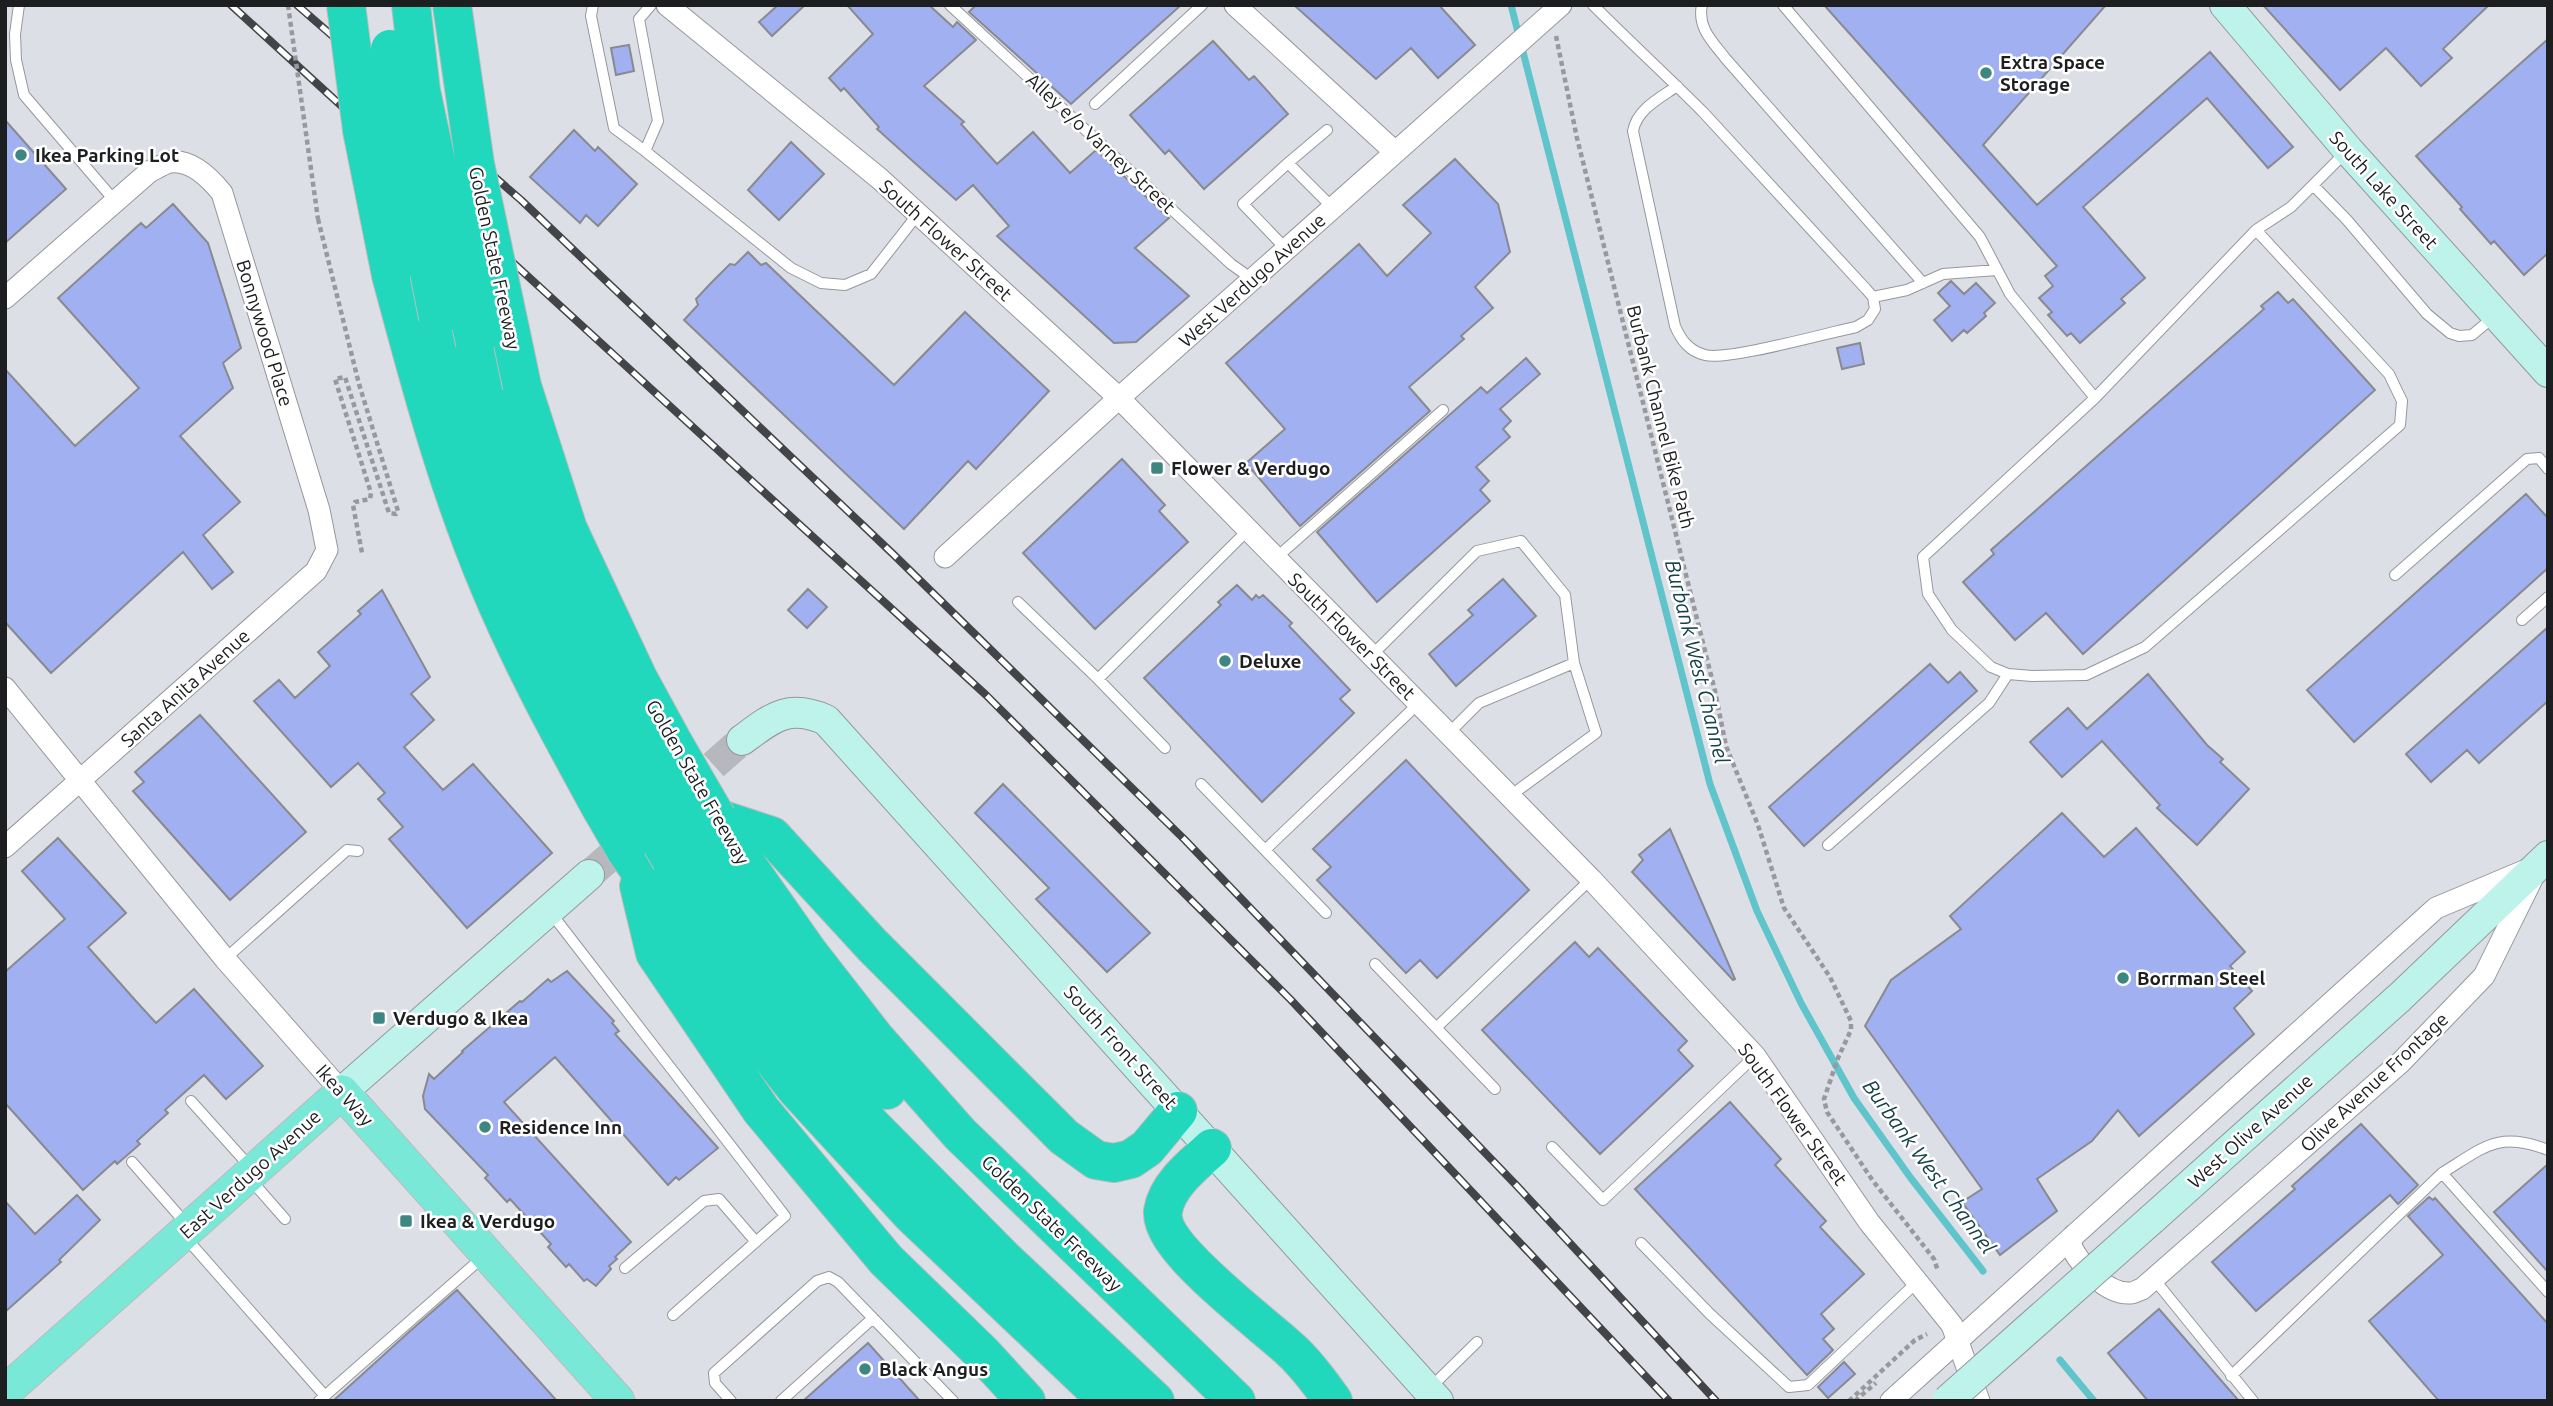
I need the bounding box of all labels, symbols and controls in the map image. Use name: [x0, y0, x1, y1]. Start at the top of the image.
place label: Extra Space Storage: [2000, 51, 2105, 95]
marker: Extra Space Storage: [1978, 65, 1994, 81]
street label: Alley e/o Varney Street: [1022, 68, 1180, 218]
street label: South Lake Street: [2325, 126, 2443, 254]
place label: Ikea Parking Lot: [35, 144, 179, 166]
marker: Ikea Parking Lot: [13, 147, 29, 163]
street label: Golden State Freeway: [465, 165, 525, 351]
street label: South Flower Street: [875, 175, 1017, 306]
street label: West Verdugo Avenue: [1174, 209, 1330, 351]
street label: Bonnywood Place: [232, 257, 298, 409]
street label: Burbank Channel Bike Path: [1623, 303, 1699, 531]
place label: Flower & Verdugo: [1171, 457, 1330, 479]
marker: Flower & Verdugo: [1149, 460, 1165, 476]
water label: Burbank West Channel: [1661, 557, 1735, 766]
street label: South Flower Street: [1284, 568, 1420, 704]
street label: Santa Anita Avenue: [116, 624, 254, 752]
place label: Deluxe: [1239, 650, 1302, 672]
marker: Deluxe: [1217, 653, 1233, 669]
street label: Golden State Freeway: [642, 696, 754, 868]
place label: Borrman Steel: [2137, 967, 2266, 989]
marker: Borrman Steel: [2115, 970, 2131, 986]
street label: South Front Street: [1060, 981, 1182, 1114]
place label: Verdugo & Ikea: [393, 1007, 528, 1029]
street label: Olive Avenue Frontage: [2295, 1008, 2453, 1156]
marker: Verdugo & Ikea: [371, 1010, 387, 1026]
street label: South Flower Street: [1734, 1039, 1852, 1190]
street label: Ikea Way: [312, 1060, 378, 1130]
street label: West Olive Avenue: [2183, 1069, 2317, 1193]
water label: Burbank West Channel: [1859, 1075, 2001, 1258]
street label: East Verdugo Avenue: [175, 1105, 325, 1243]
place label: Residence Inn: [499, 1116, 622, 1138]
marker: Residence Inn: [477, 1119, 493, 1135]
street label: Golden State Freeway: [977, 1150, 1127, 1296]
place label: Ikea & Verdugo: [420, 1210, 555, 1232]
marker: Ikea & Verdugo: [398, 1213, 414, 1229]
place label: Black Angus: [879, 1358, 988, 1380]
marker: Black Angus: [857, 1361, 873, 1377]

